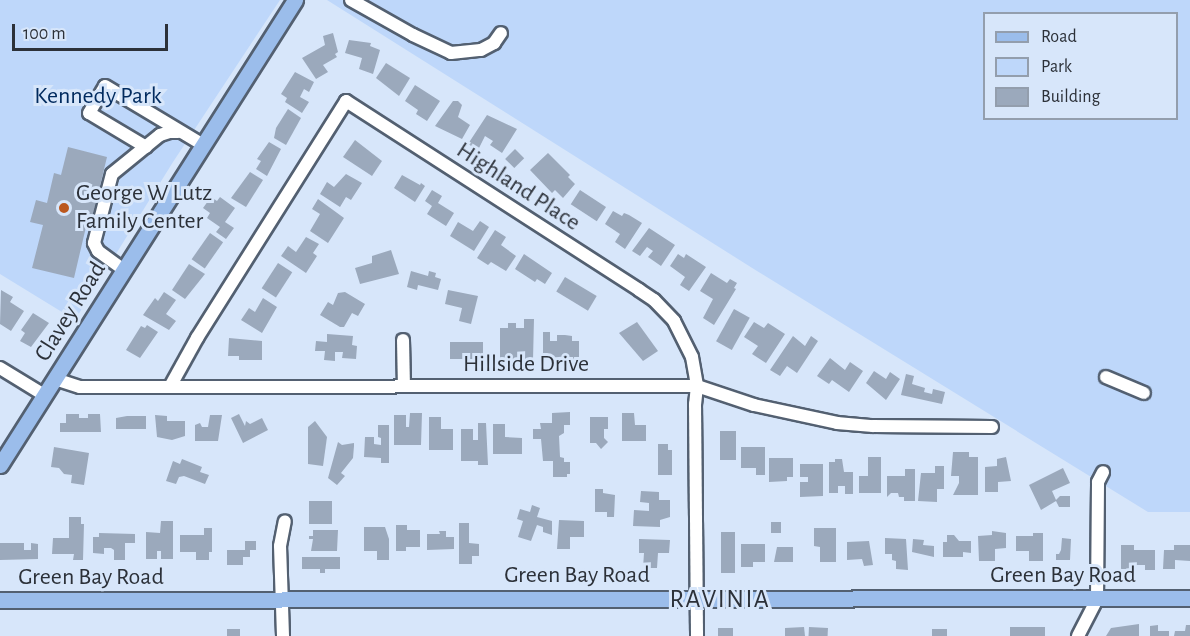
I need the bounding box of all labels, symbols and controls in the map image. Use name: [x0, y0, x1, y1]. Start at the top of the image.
scale bar: [15, 12, 171, 50]
legend: [983, 12, 1178, 120]
text: 100 m: [23, 25, 66, 43]
text: Road: [1041, 28, 1077, 46]
text: Park: [1041, 58, 1072, 76]
park label: Kennedy Park: [34, 83, 162, 111]
text: Building: [1041, 88, 1100, 106]
street label: Highland Place: [451, 136, 585, 238]
place label: George W Lutz Family Center: [76, 180, 212, 236]
marker: George W Lutz Family Center: [57, 201, 71, 215]
street label: Clavey Road: [29, 257, 113, 367]
street label: Hillside Drive: [463, 351, 589, 379]
street label: Green Bay Road: [504, 562, 650, 590]
street label: Green Bay Road: [990, 562, 1136, 590]
street label: Green Bay Road: [18, 564, 164, 592]
district label: RAVINIA: [670, 584, 770, 616]

